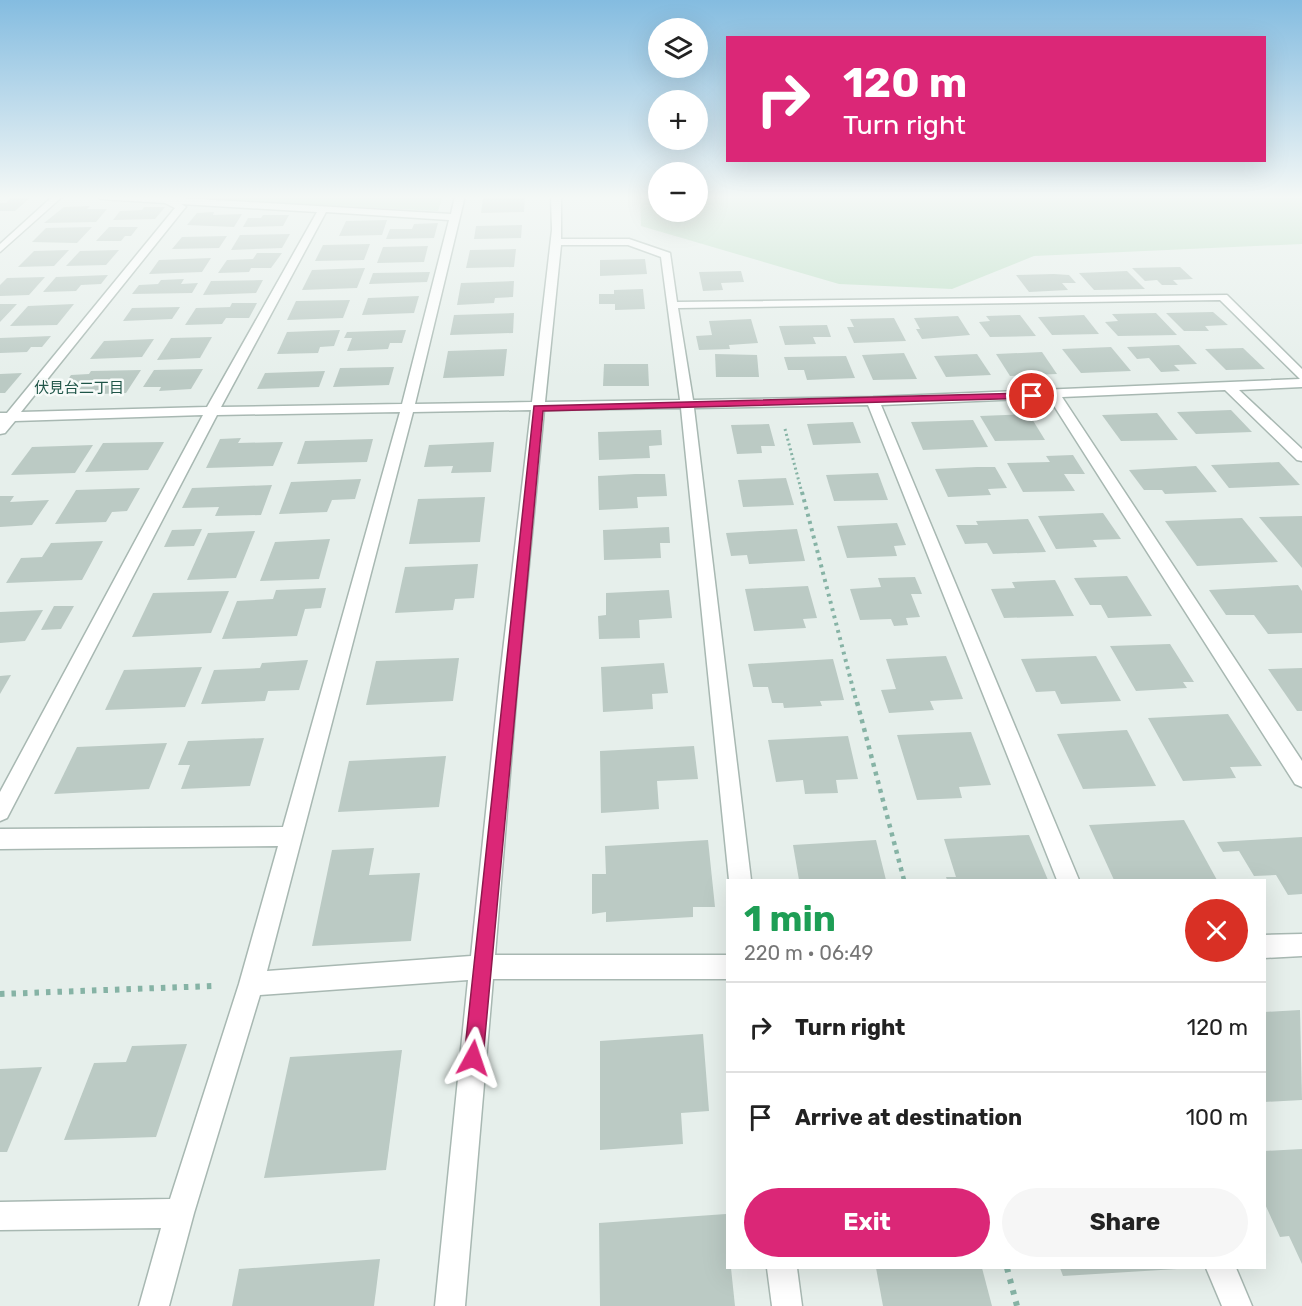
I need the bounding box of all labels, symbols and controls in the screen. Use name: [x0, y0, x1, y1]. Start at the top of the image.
map controls: [648, 18, 708, 222]
button: layers: [648, 18, 708, 78]
text: 120 m: [843, 58, 967, 108]
icon: right: [744, 60, 822, 138]
button: +: [648, 90, 708, 150]
text: Turn right: [843, 109, 966, 141]
button: −: [648, 162, 708, 222]
pin: [1006, 370, 1057, 421]
district label: 伏見台二丁目: [34, 379, 124, 397]
icon: arrive: [1015, 379, 1048, 412]
text: 1 min: [744, 897, 836, 940]
button: close: [1185, 899, 1248, 962]
text: 220 m · 06:49: [744, 941, 873, 965]
icon: right: [744, 1011, 777, 1044]
text: Turn right: [795, 1014, 905, 1041]
text: 120 m: [1187, 1014, 1248, 1041]
position arrow: [441, 1026, 505, 1090]
icon: arrive: [744, 1101, 777, 1134]
text: Arrive at destination: [795, 1104, 1022, 1131]
text: 100 m: [1186, 1104, 1248, 1131]
button: Exit: [744, 1188, 990, 1257]
button: Share: [1002, 1188, 1248, 1257]

